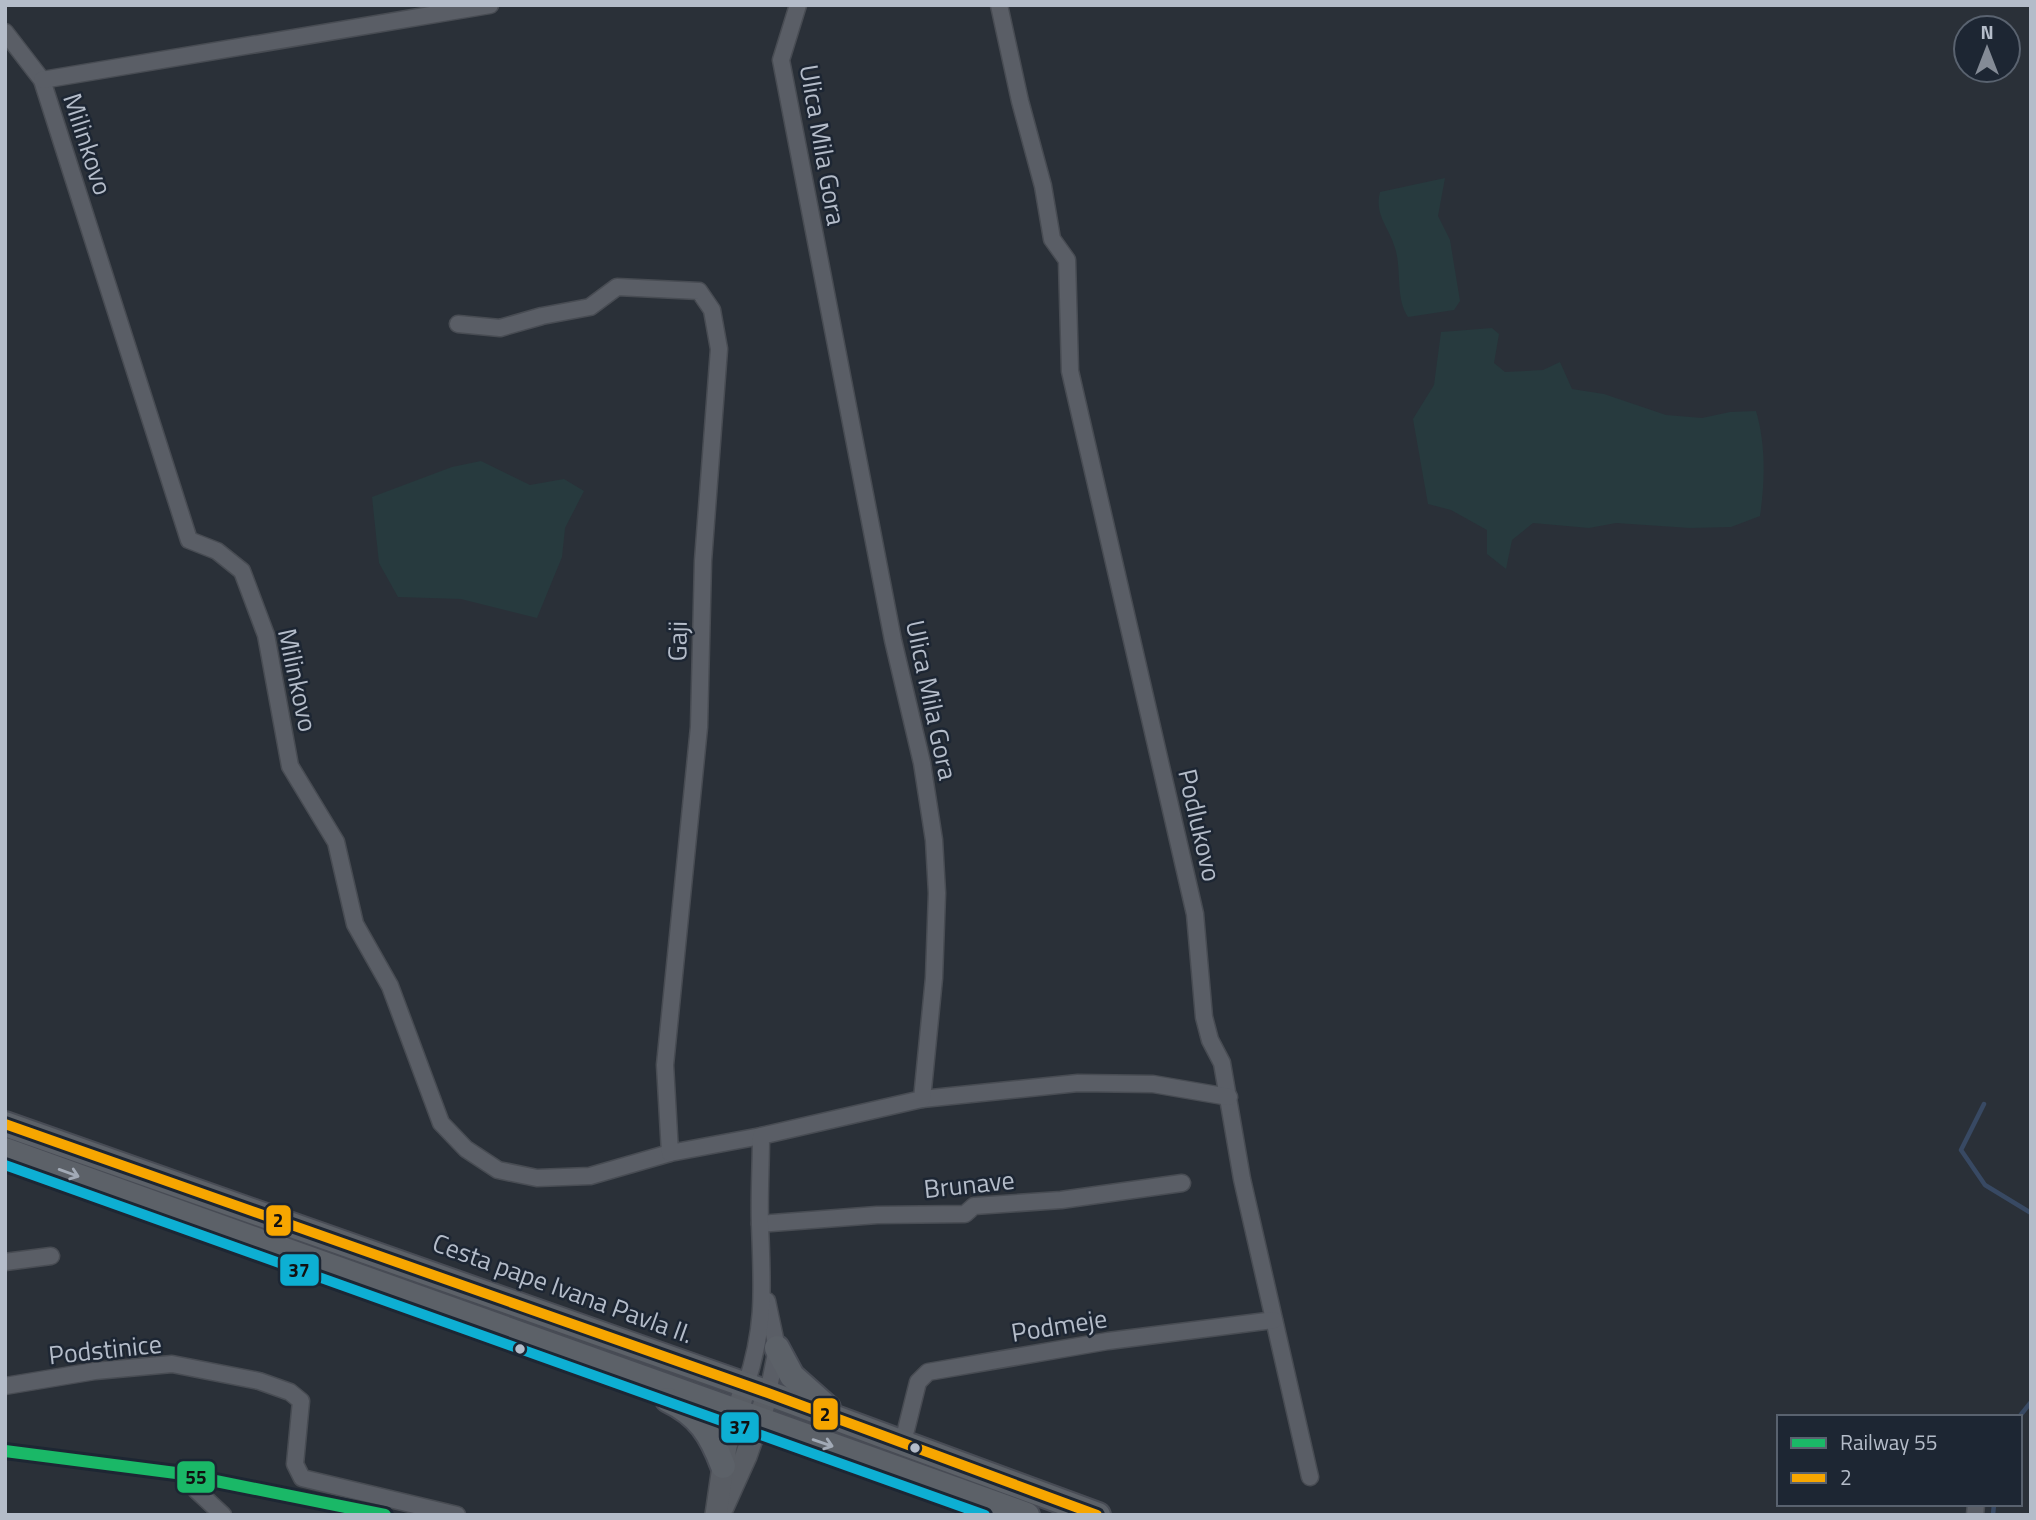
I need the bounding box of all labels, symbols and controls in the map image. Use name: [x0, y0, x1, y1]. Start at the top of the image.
north arrow: [1952, 14, 2022, 84]
text: N: [1980, 17, 1994, 46]
street label: Ulica Mila Gora: [790, 62, 856, 228]
street label: Milinkovo: [53, 88, 123, 200]
street label: Ulica Mila Gora: [896, 616, 968, 784]
street label: Gaji: [657, 620, 697, 662]
street label: Milinkovo: [268, 625, 328, 735]
street label: Podlukovo: [1168, 765, 1232, 885]
street label: Brunave: [922, 1160, 1016, 1208]
one-way arrow: [58, 1168, 80, 1180]
line badge: 2: [265, 1204, 292, 1237]
text: 2: [273, 1205, 283, 1234]
street label: Cesta pape Ivana Pavla II.: [427, 1223, 699, 1353]
line badge: 37: [279, 1253, 320, 1287]
text: 37: [288, 1255, 310, 1284]
street label: Podmeje: [1008, 1298, 1110, 1352]
street label: Podstinice: [46, 1324, 164, 1374]
unlabelled marker: [513, 1342, 527, 1356]
line badge: 2: [812, 1397, 839, 1431]
text: 2: [820, 1399, 830, 1428]
line badge: 37: [720, 1411, 760, 1444]
text: 37: [729, 1412, 751, 1441]
legend: [1777, 1415, 2022, 1506]
text: Railway 55: [1840, 1426, 1938, 1458]
one-way arrow: [812, 1438, 834, 1450]
unlabelled marker: [908, 1441, 922, 1455]
line badge: 55: [176, 1460, 216, 1494]
text: 2: [1840, 1461, 1852, 1493]
text: 55: [185, 1462, 207, 1491]

